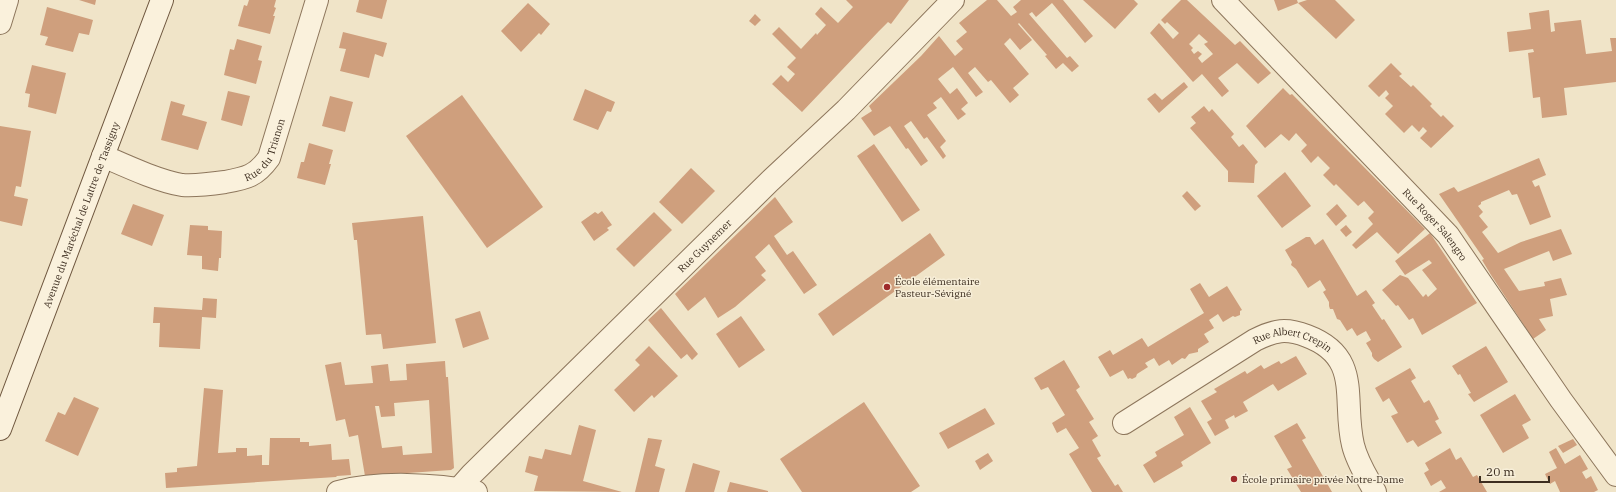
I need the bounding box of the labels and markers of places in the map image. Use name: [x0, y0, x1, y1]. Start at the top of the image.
place label: École élémentaire Pasteur-Sévigné: [895, 275, 980, 300]
marker: École élémentaire Pasteur-Sévigné: [882, 282, 892, 292]
place label: École primaire privée Notre-Dame: [1242, 473, 1404, 486]
marker: École primaire privée Notre-Dame: [1229, 474, 1239, 484]

